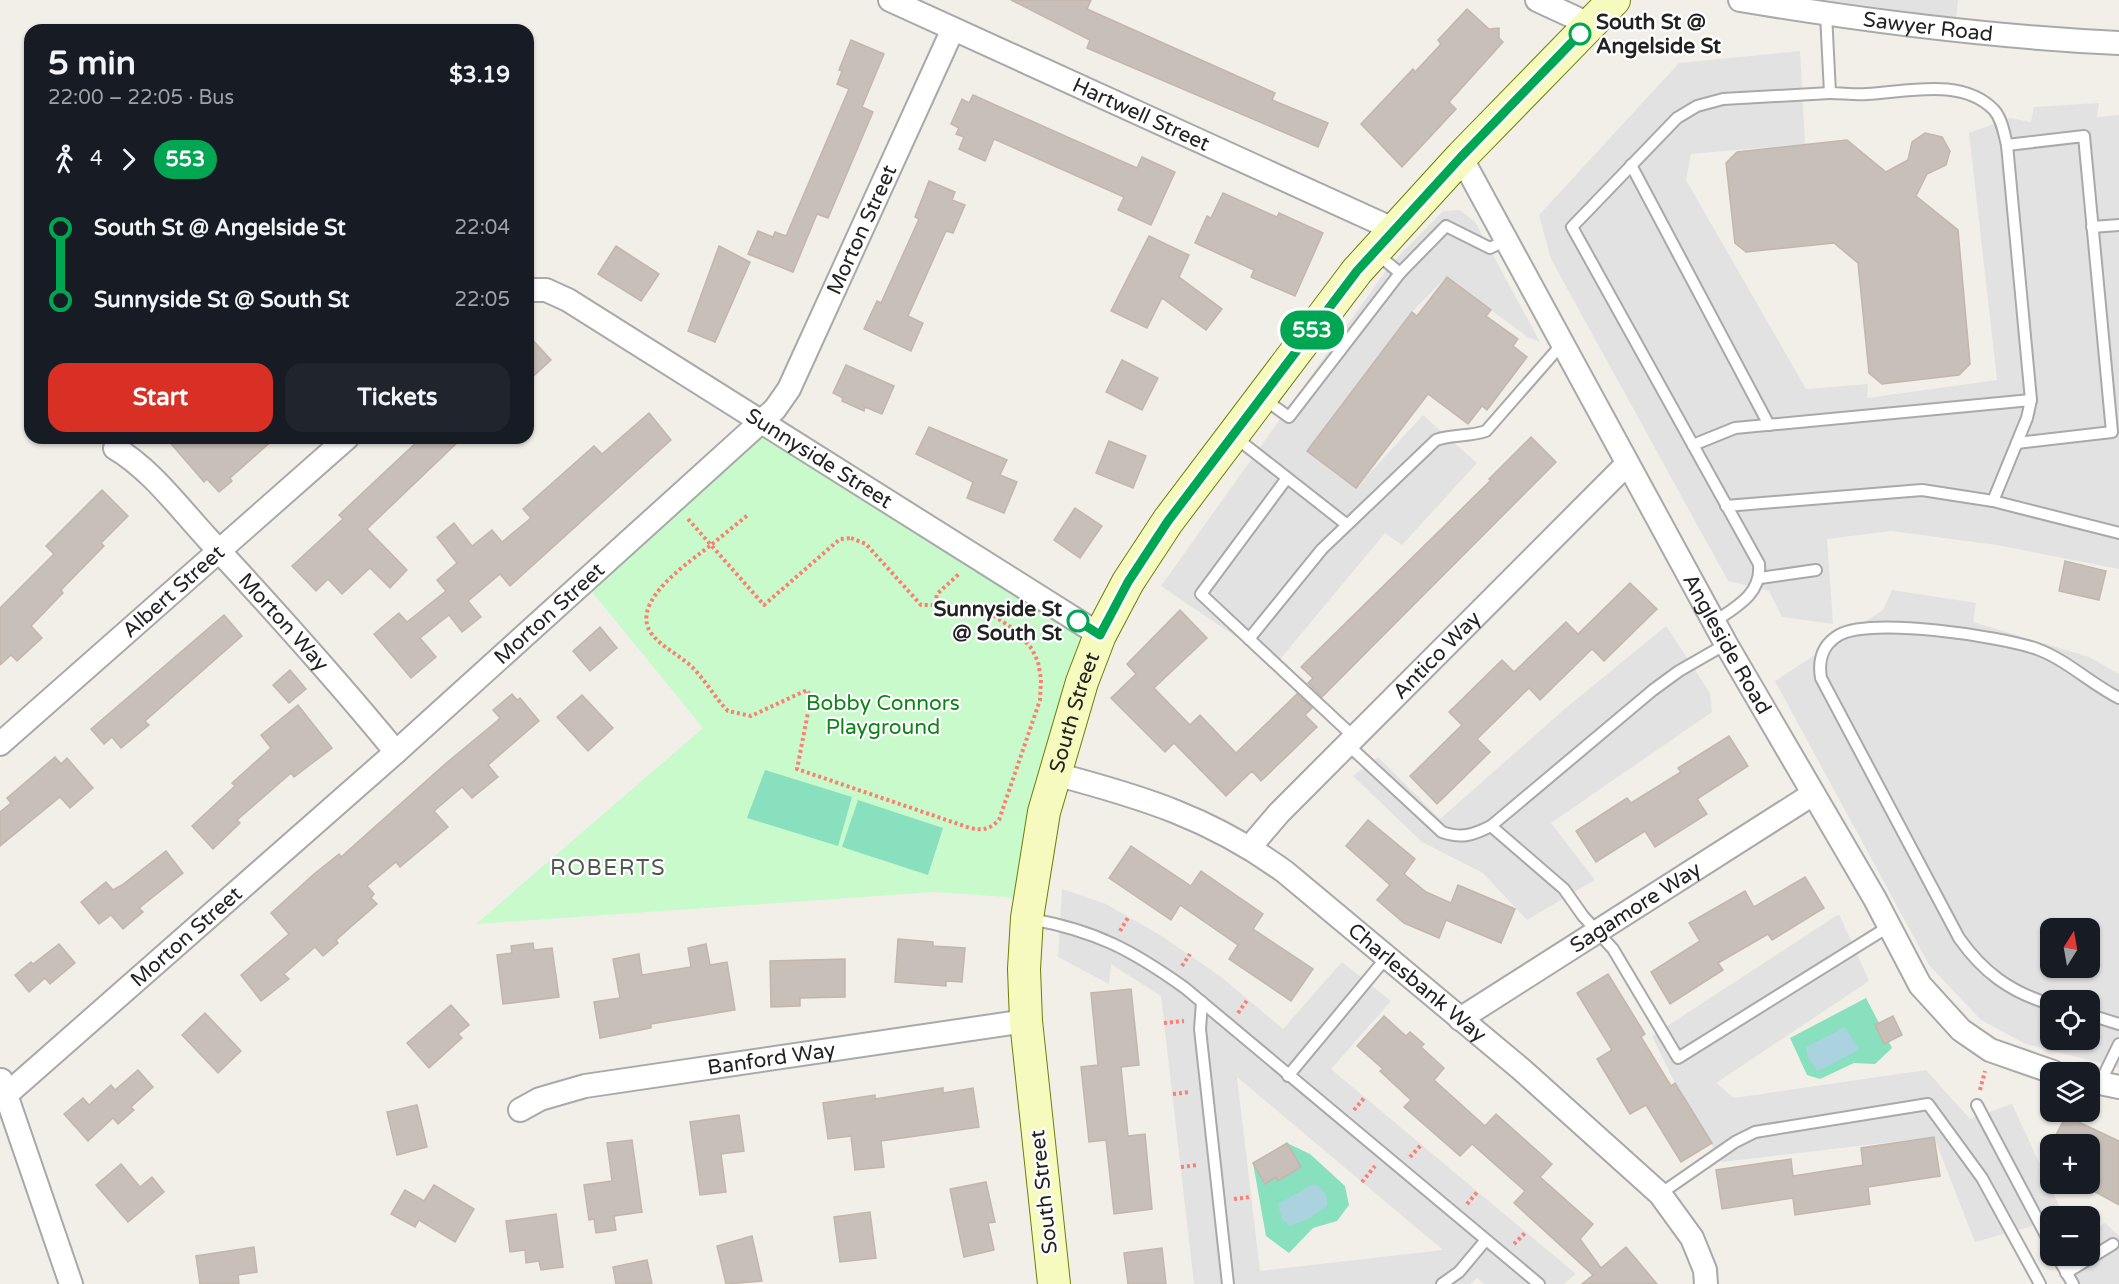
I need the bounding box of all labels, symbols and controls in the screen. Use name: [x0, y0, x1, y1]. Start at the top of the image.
street label: Sawyer Road: [1862, 6, 1994, 46]
place label: South St @ Angelside St: [1596, 10, 1721, 59]
marker: South St @ Angelside St: [1569, 23, 1591, 45]
text: 5 min: [48, 44, 136, 83]
text: $3.19: [449, 62, 510, 88]
street label: Hartwell Street: [1069, 72, 1214, 156]
text: 22:00 – 22:05 · Bus: [48, 86, 234, 110]
icon: walk: [48, 143, 81, 176]
icon: forward: [112, 143, 145, 176]
text: 4: [90, 147, 103, 171]
text: 553: [166, 147, 205, 172]
street label: Morton Street: [821, 161, 902, 299]
text: South St @ Angelside St: [94, 215, 346, 241]
text: 22:04: [455, 216, 510, 240]
text: Sunnyside St @ South St: [94, 287, 349, 313]
text: 22:05: [455, 288, 510, 312]
line badge: 553: [1278, 310, 1346, 350]
text: 553: [1292, 318, 1332, 343]
button: Start: [48, 363, 273, 432]
button: Tickets: [285, 363, 510, 432]
street label: Sunnyside Street: [741, 403, 897, 514]
street label: Albert Street: [117, 540, 229, 643]
street label: Morton Street: [489, 557, 609, 670]
street label: Morton Way: [233, 568, 334, 676]
street label: Angleside Road: [1678, 569, 1777, 719]
place label: Sunnyside St @ South St: [933, 597, 1062, 646]
street label: Antico Way: [1388, 606, 1486, 704]
marker: Sunnyside St @ South St: [1067, 610, 1089, 632]
street label: South Street: [1044, 649, 1105, 776]
park label: Bobby Connors Playground: [806, 691, 960, 740]
district label: ROBERTS: [550, 855, 666, 881]
street label: Sagamore Way: [1565, 856, 1705, 958]
street label: Morton Street: [125, 881, 247, 992]
street label: Charlesbank Way: [1343, 918, 1492, 1047]
north arrow: [2040, 918, 2100, 978]
map controls: [2040, 918, 2100, 1266]
button: locate: [2040, 990, 2100, 1050]
street label: Banford Way: [706, 1037, 837, 1080]
button: layers: [2040, 1062, 2100, 1122]
street label: South Street: [1025, 1129, 1063, 1255]
button: +: [2040, 1134, 2100, 1194]
button: −: [2040, 1206, 2100, 1266]

